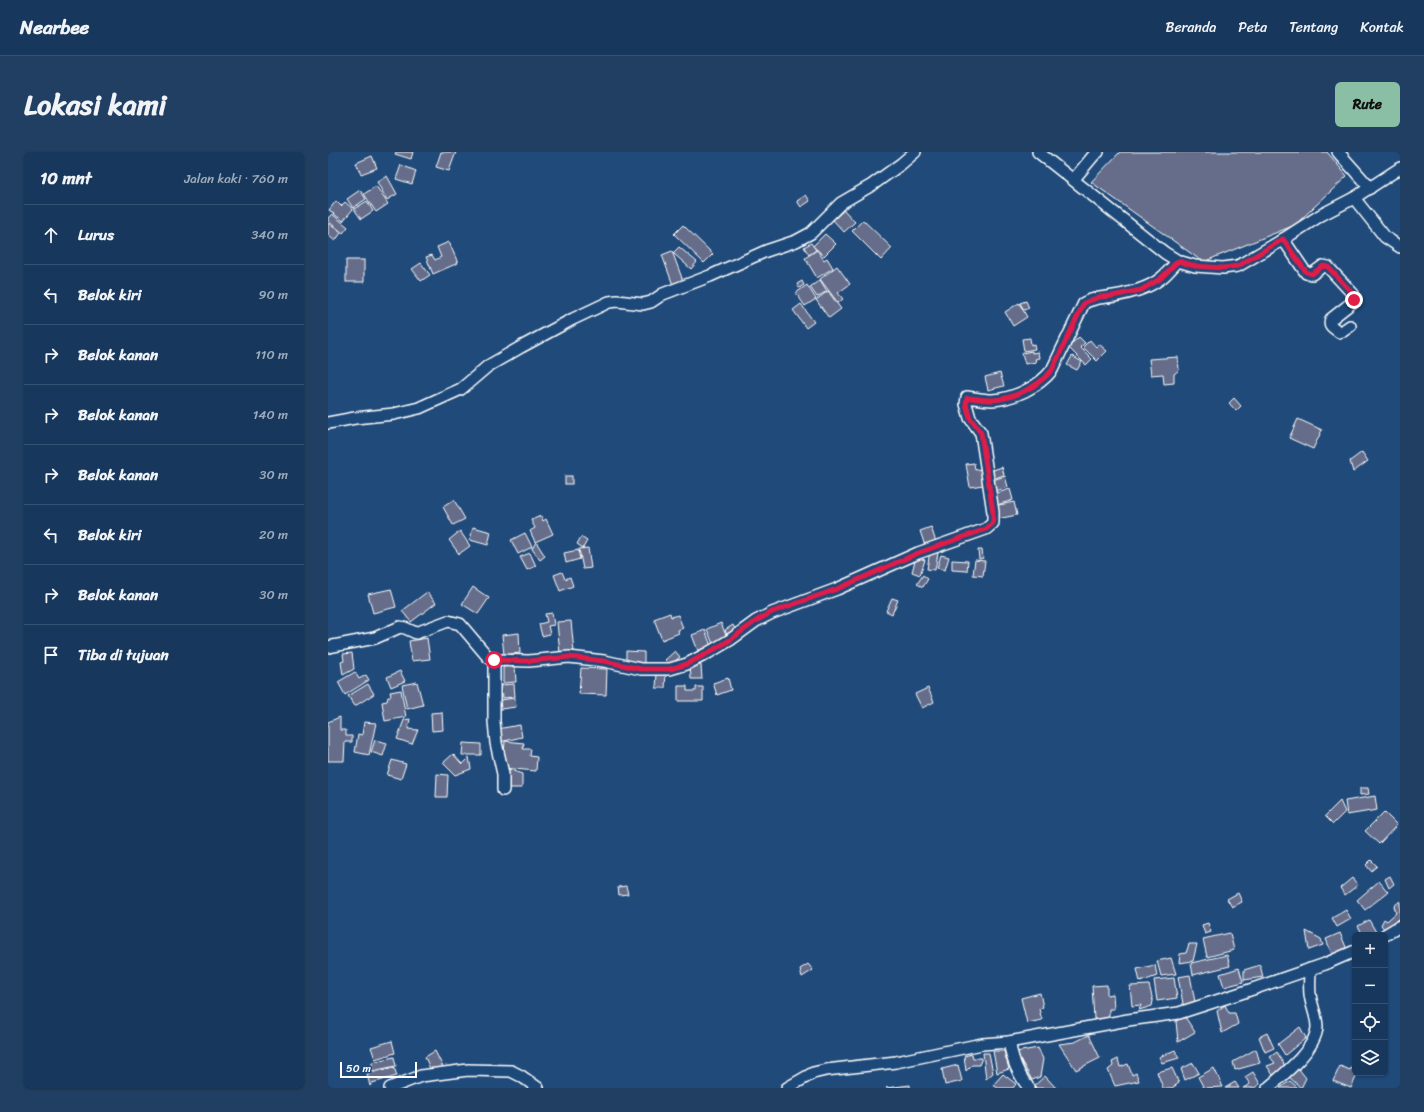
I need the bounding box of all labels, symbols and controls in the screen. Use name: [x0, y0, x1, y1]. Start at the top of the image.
text: Nearbee: [20, 11, 89, 44]
text: Beranda: [1166, 15, 1216, 40]
text: Peta: [1238, 15, 1267, 40]
text: Tentang: [1289, 15, 1338, 40]
text: Kontak: [1360, 15, 1404, 40]
text: Lokasi kami: [24, 80, 166, 129]
button: Rute: [1335, 82, 1400, 127]
text: 10 mnt: [40, 163, 92, 193]
text: Jalan kaki · 760 m: [184, 167, 288, 190]
text: Lurus: [78, 222, 114, 248]
text: 340 m: [251, 223, 288, 246]
icon: ahead: [40, 224, 62, 246]
text: Belok kiri: [78, 282, 141, 308]
text: 90 m: [258, 283, 288, 306]
icon: left: [40, 284, 62, 306]
route end: [1345, 291, 1363, 309]
text: Belok kanan: [78, 342, 158, 368]
text: 110 m: [255, 343, 288, 366]
icon: right: [40, 344, 62, 366]
text: Belok kanan: [78, 402, 158, 428]
text: 140 m: [253, 403, 288, 426]
icon: right: [40, 404, 62, 426]
text: Belok kanan: [78, 462, 158, 488]
text: 30 m: [259, 463, 288, 486]
icon: right: [40, 464, 62, 486]
text: Belok kiri: [78, 522, 141, 548]
text: 20 m: [259, 523, 288, 546]
icon: left: [40, 524, 62, 546]
text: Belok kanan: [78, 582, 158, 608]
text: 30 m: [259, 583, 288, 606]
icon: right: [40, 584, 62, 606]
text: Tiba di tujuan: [78, 642, 169, 668]
icon: arrive: [40, 644, 62, 666]
route start: [485, 651, 503, 669]
map controls: [1352, 932, 1388, 1076]
button: +: [1352, 932, 1388, 968]
button: −: [1352, 968, 1388, 1004]
button: locate: [1352, 1004, 1388, 1040]
button: layers: [1352, 1040, 1388, 1076]
text: 50 m: [346, 1059, 371, 1078]
scale bar: [340, 1060, 417, 1079]

